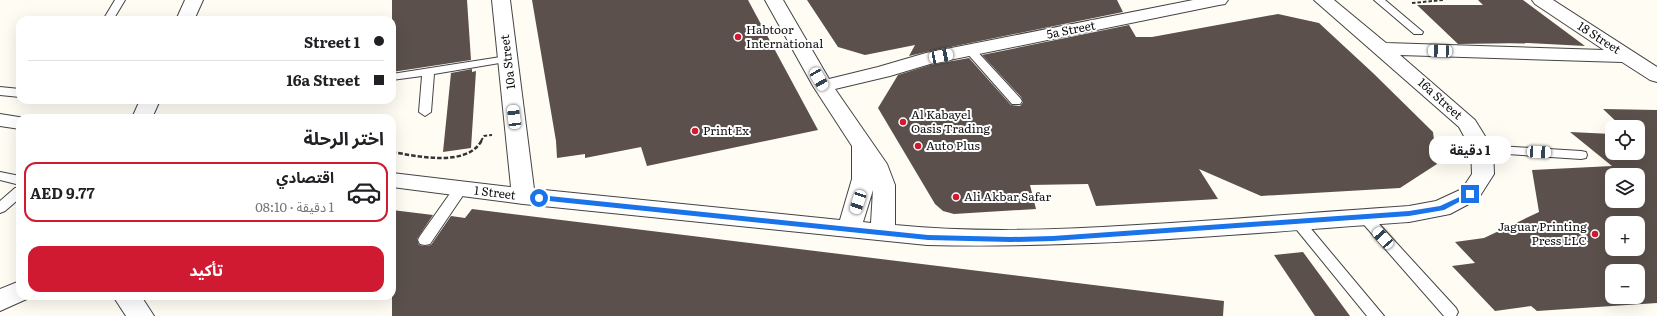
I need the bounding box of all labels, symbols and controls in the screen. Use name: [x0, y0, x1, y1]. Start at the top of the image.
street label: 5a Street: [1045, 15, 1097, 43]
street label: 18 Street: [1574, 16, 1625, 58]
place label: Habtoor International: [746, 20, 823, 52]
text: 1 Street: [304, 30, 360, 53]
marker: Habtoor International: [733, 32, 743, 42]
street label: 10a Street: [495, 34, 519, 91]
car: [1428, 45, 1452, 57]
car: [928, 48, 954, 64]
car: [808, 66, 830, 92]
text: 16a Street: [287, 68, 360, 91]
street label: 16a Street: [1414, 73, 1467, 123]
car: [507, 104, 521, 130]
place label: Al Kabayel Oasis Trading: [911, 105, 991, 137]
marker: Al Kabayel Oasis Trading: [898, 117, 908, 127]
map controls: [1605, 120, 1645, 304]
button: locate: [1605, 120, 1645, 160]
place label: Print Ex: [703, 121, 749, 139]
text: اختر الرحلة: [304, 124, 384, 151]
marker: Print Ex: [690, 126, 700, 136]
place label: Auto Plus: [926, 136, 980, 154]
callout: 1 دقيقة: [1429, 136, 1511, 164]
text: 1 دقيقة: [1450, 140, 1490, 159]
marker: Auto Plus: [913, 141, 923, 151]
car: [1527, 145, 1551, 159]
text: اقتصادي: [276, 165, 334, 188]
button: layers: [1605, 168, 1645, 208]
icon: car: [346, 174, 382, 210]
text: AED 9.77: [30, 181, 95, 204]
street label: 1 Street: [473, 181, 517, 203]
route end: [1461, 185, 1479, 203]
place label: Ali Akbar Safar: [964, 187, 1051, 205]
route start: [530, 189, 548, 207]
car: [849, 189, 867, 215]
marker: Ali Akbar Safar: [951, 192, 961, 202]
text: 1 دقيقة · 08:10: [255, 197, 334, 216]
button: +: [1605, 216, 1645, 256]
place label: Jaguar Printing Press LLC: [1498, 217, 1587, 249]
car: [1371, 225, 1395, 251]
marker: Jaguar Printing Press LLC: [1590, 229, 1600, 239]
button: تأكيد: [28, 246, 384, 292]
button: −: [1605, 264, 1645, 304]

